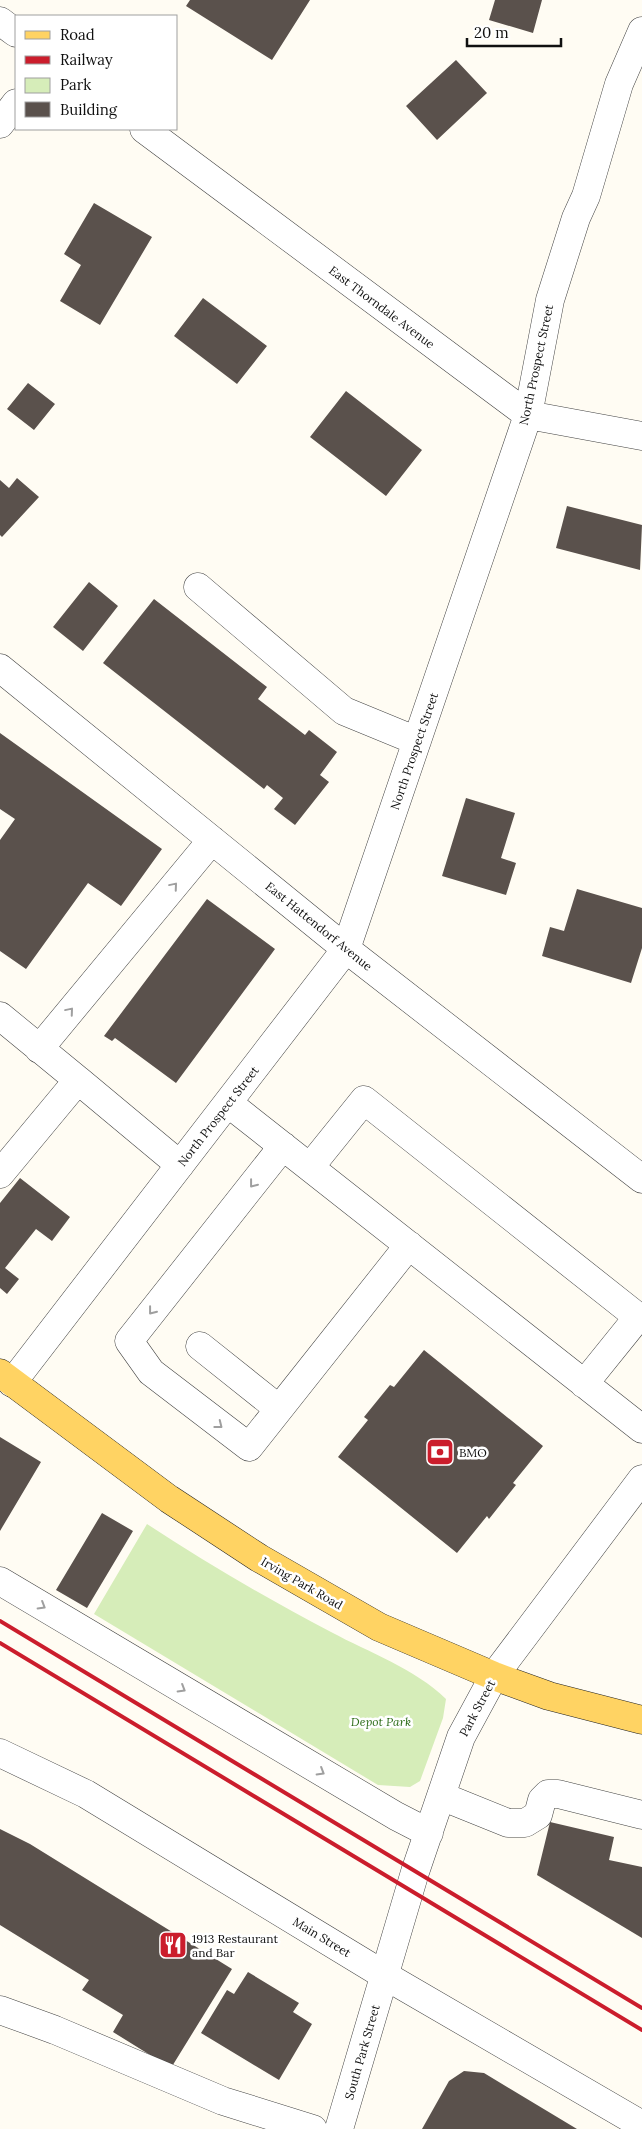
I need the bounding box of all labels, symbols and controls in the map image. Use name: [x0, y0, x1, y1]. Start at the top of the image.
legend: [15, 15, 178, 130]
scale bar: [467, 15, 561, 47]
text: 20 m: [474, 23, 509, 42]
text: Road: [60, 25, 95, 44]
text: Railway: [60, 50, 113, 69]
text: Park: [60, 75, 91, 94]
text: Building: [60, 100, 118, 119]
street label: East Thorndale Avenue: [326, 262, 438, 352]
street label: North Prospect Street: [516, 303, 556, 427]
street label: North Prospect Street: [387, 690, 441, 812]
street label: East Hattendorf Avenue: [263, 878, 376, 974]
one-way arrow: [169, 883, 178, 892]
one-way arrow: [65, 1008, 74, 1017]
street label: North Prospect Street: [174, 1063, 262, 1169]
one-way arrow: [250, 1178, 259, 1188]
one-way arrow: [149, 1306, 158, 1315]
one-way arrow: [213, 1419, 222, 1427]
bank icon: BMO: [425, 1437, 455, 1467]
place label: BMO: [459, 1445, 487, 1460]
street label: Irving Park Road: [259, 1554, 345, 1612]
one-way arrow: [36, 1599, 45, 1609]
street label: Park Street: [456, 1677, 498, 1739]
one-way arrow: [176, 1682, 185, 1692]
park label: Depot Park: [351, 1714, 411, 1729]
one-way arrow: [316, 1765, 325, 1775]
street label: Main Street: [290, 1914, 354, 1960]
restaurant icon: 1913 Restaurant and Bar: [158, 1930, 188, 1960]
place label: 1913 Restaurant and Bar: [192, 1931, 278, 1960]
street label: South Park Street: [341, 2002, 383, 2101]

